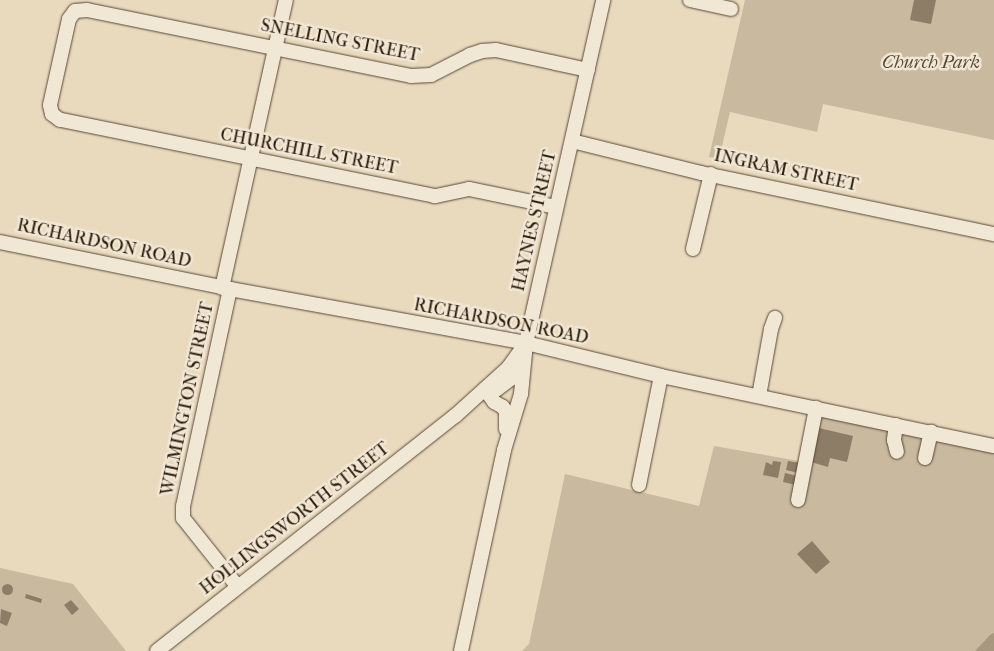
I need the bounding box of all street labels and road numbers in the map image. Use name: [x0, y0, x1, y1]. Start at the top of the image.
street label: SNELLING STREET: [259, 15, 421, 67]
street label: CHURCHILL STREET: [218, 124, 400, 180]
street label: INGRAM STREET: [712, 145, 860, 197]
street label: HAYNES STREET: [508, 148, 562, 294]
street label: RICHARDSON ROAD: [15, 215, 193, 273]
street label: RICHARDSON ROAD: [412, 294, 590, 350]
street label: WILMINGTON STREET: [157, 300, 219, 498]
street label: HOLLINGSWORTH STREET: [196, 438, 394, 600]

